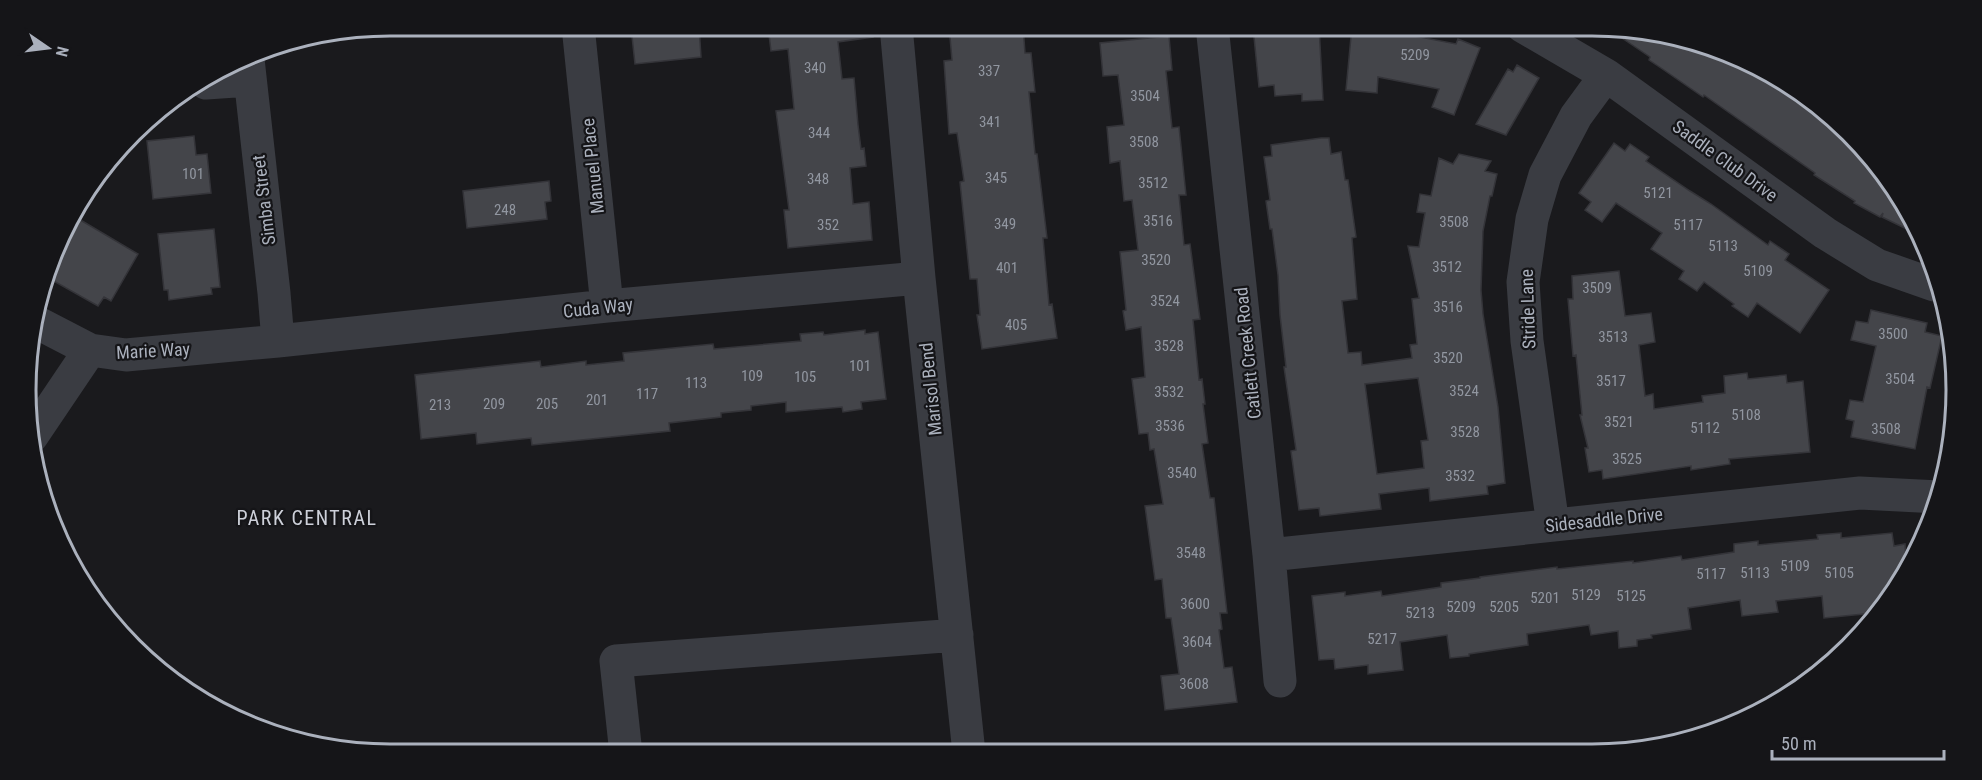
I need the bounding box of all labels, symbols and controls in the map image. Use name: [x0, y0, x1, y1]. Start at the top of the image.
north arrow: [18, 18, 78, 78]
text: N: [52, 44, 72, 59]
house number: 5209: [1400, 46, 1430, 64]
house number: 340: [804, 59, 826, 77]
house number: 337: [978, 62, 1000, 80]
house number: 3504: [1130, 87, 1160, 105]
house number: 341: [979, 113, 1001, 131]
street label: Saddle Club Drive: [1669, 116, 1782, 206]
street label: Manuel Place: [577, 117, 608, 215]
house number: 344: [808, 124, 830, 142]
house number: 3508: [1129, 133, 1159, 151]
street label: Simba Street: [248, 154, 279, 246]
house number: 101: [182, 165, 204, 183]
house number: 345: [985, 169, 1007, 187]
house number: 348: [807, 170, 829, 188]
house number: 3512: [1138, 174, 1168, 192]
house number: 5121: [1643, 184, 1673, 202]
house number: 248: [494, 201, 516, 219]
house number: 3516: [1143, 212, 1173, 230]
house number: 3508: [1439, 213, 1469, 231]
house number: 349: [994, 215, 1016, 233]
house number: 352: [817, 216, 839, 234]
house number: 5117: [1673, 216, 1703, 234]
house number: 5113: [1708, 237, 1738, 255]
house number: 3520: [1141, 251, 1171, 269]
house number: 3512: [1432, 258, 1462, 276]
house number: 401: [996, 259, 1018, 277]
house number: 5109: [1743, 262, 1773, 280]
street label: Stride Lane: [1516, 269, 1539, 349]
house number: 3509: [1582, 279, 1612, 297]
street label: Catlett Creek Road: [1230, 286, 1265, 420]
house number: 3524: [1150, 292, 1180, 310]
street label: Cuda Way: [562, 293, 634, 322]
house number: 3516: [1433, 298, 1463, 316]
house number: 405: [1005, 316, 1027, 334]
house number: 3500: [1878, 325, 1908, 343]
house number: 3513: [1598, 328, 1628, 346]
house number: 3528: [1154, 337, 1184, 355]
street label: Marie Way: [116, 338, 191, 363]
street label: Marisol Bend: [915, 342, 946, 437]
house number: 3520: [1433, 349, 1463, 367]
house number: 101: [849, 357, 871, 375]
house number: 109: [741, 367, 763, 385]
house number: 105: [794, 368, 816, 386]
house number: 3504: [1885, 370, 1915, 388]
house number: 3517: [1596, 372, 1626, 390]
house number: 113: [685, 374, 707, 392]
house number: 3524: [1449, 382, 1479, 400]
house number: 3532: [1154, 383, 1184, 401]
house number: 117: [636, 385, 658, 403]
house number: 201: [586, 391, 608, 409]
house number: 209: [483, 395, 505, 413]
house number: 205: [536, 395, 558, 413]
house number: 213: [429, 396, 451, 414]
house number: 5108: [1731, 406, 1761, 424]
house number: 3521: [1604, 413, 1634, 431]
house number: 3536: [1155, 417, 1185, 435]
house number: 5112: [1690, 419, 1720, 437]
house number: 3508: [1871, 420, 1901, 438]
house number: 3528: [1450, 423, 1480, 441]
house number: 3525: [1612, 450, 1642, 468]
house number: 3540: [1167, 464, 1197, 482]
house number: 3532: [1445, 467, 1475, 485]
street label: Sidesaddle Drive: [1544, 503, 1664, 536]
district label: PARK CENTRAL: [237, 506, 377, 530]
house number: 3548: [1176, 544, 1206, 562]
house number: 5109: [1780, 557, 1810, 575]
house number: 5113: [1740, 564, 1770, 582]
house number: 5105: [1824, 564, 1854, 582]
house number: 5117: [1696, 565, 1726, 583]
house number: 5129: [1571, 586, 1601, 604]
house number: 5125: [1616, 587, 1646, 605]
house number: 5201: [1530, 589, 1560, 607]
house number: 3600: [1180, 595, 1210, 613]
house number: 5209: [1446, 598, 1476, 616]
house number: 5205: [1489, 598, 1519, 616]
house number: 5213: [1405, 604, 1435, 622]
house number: 5217: [1367, 630, 1397, 648]
house number: 3604: [1182, 633, 1212, 651]
house number: 3608: [1179, 675, 1209, 693]
scale bar: [1772, 723, 1944, 761]
text: 50 m: [1781, 733, 1816, 754]

